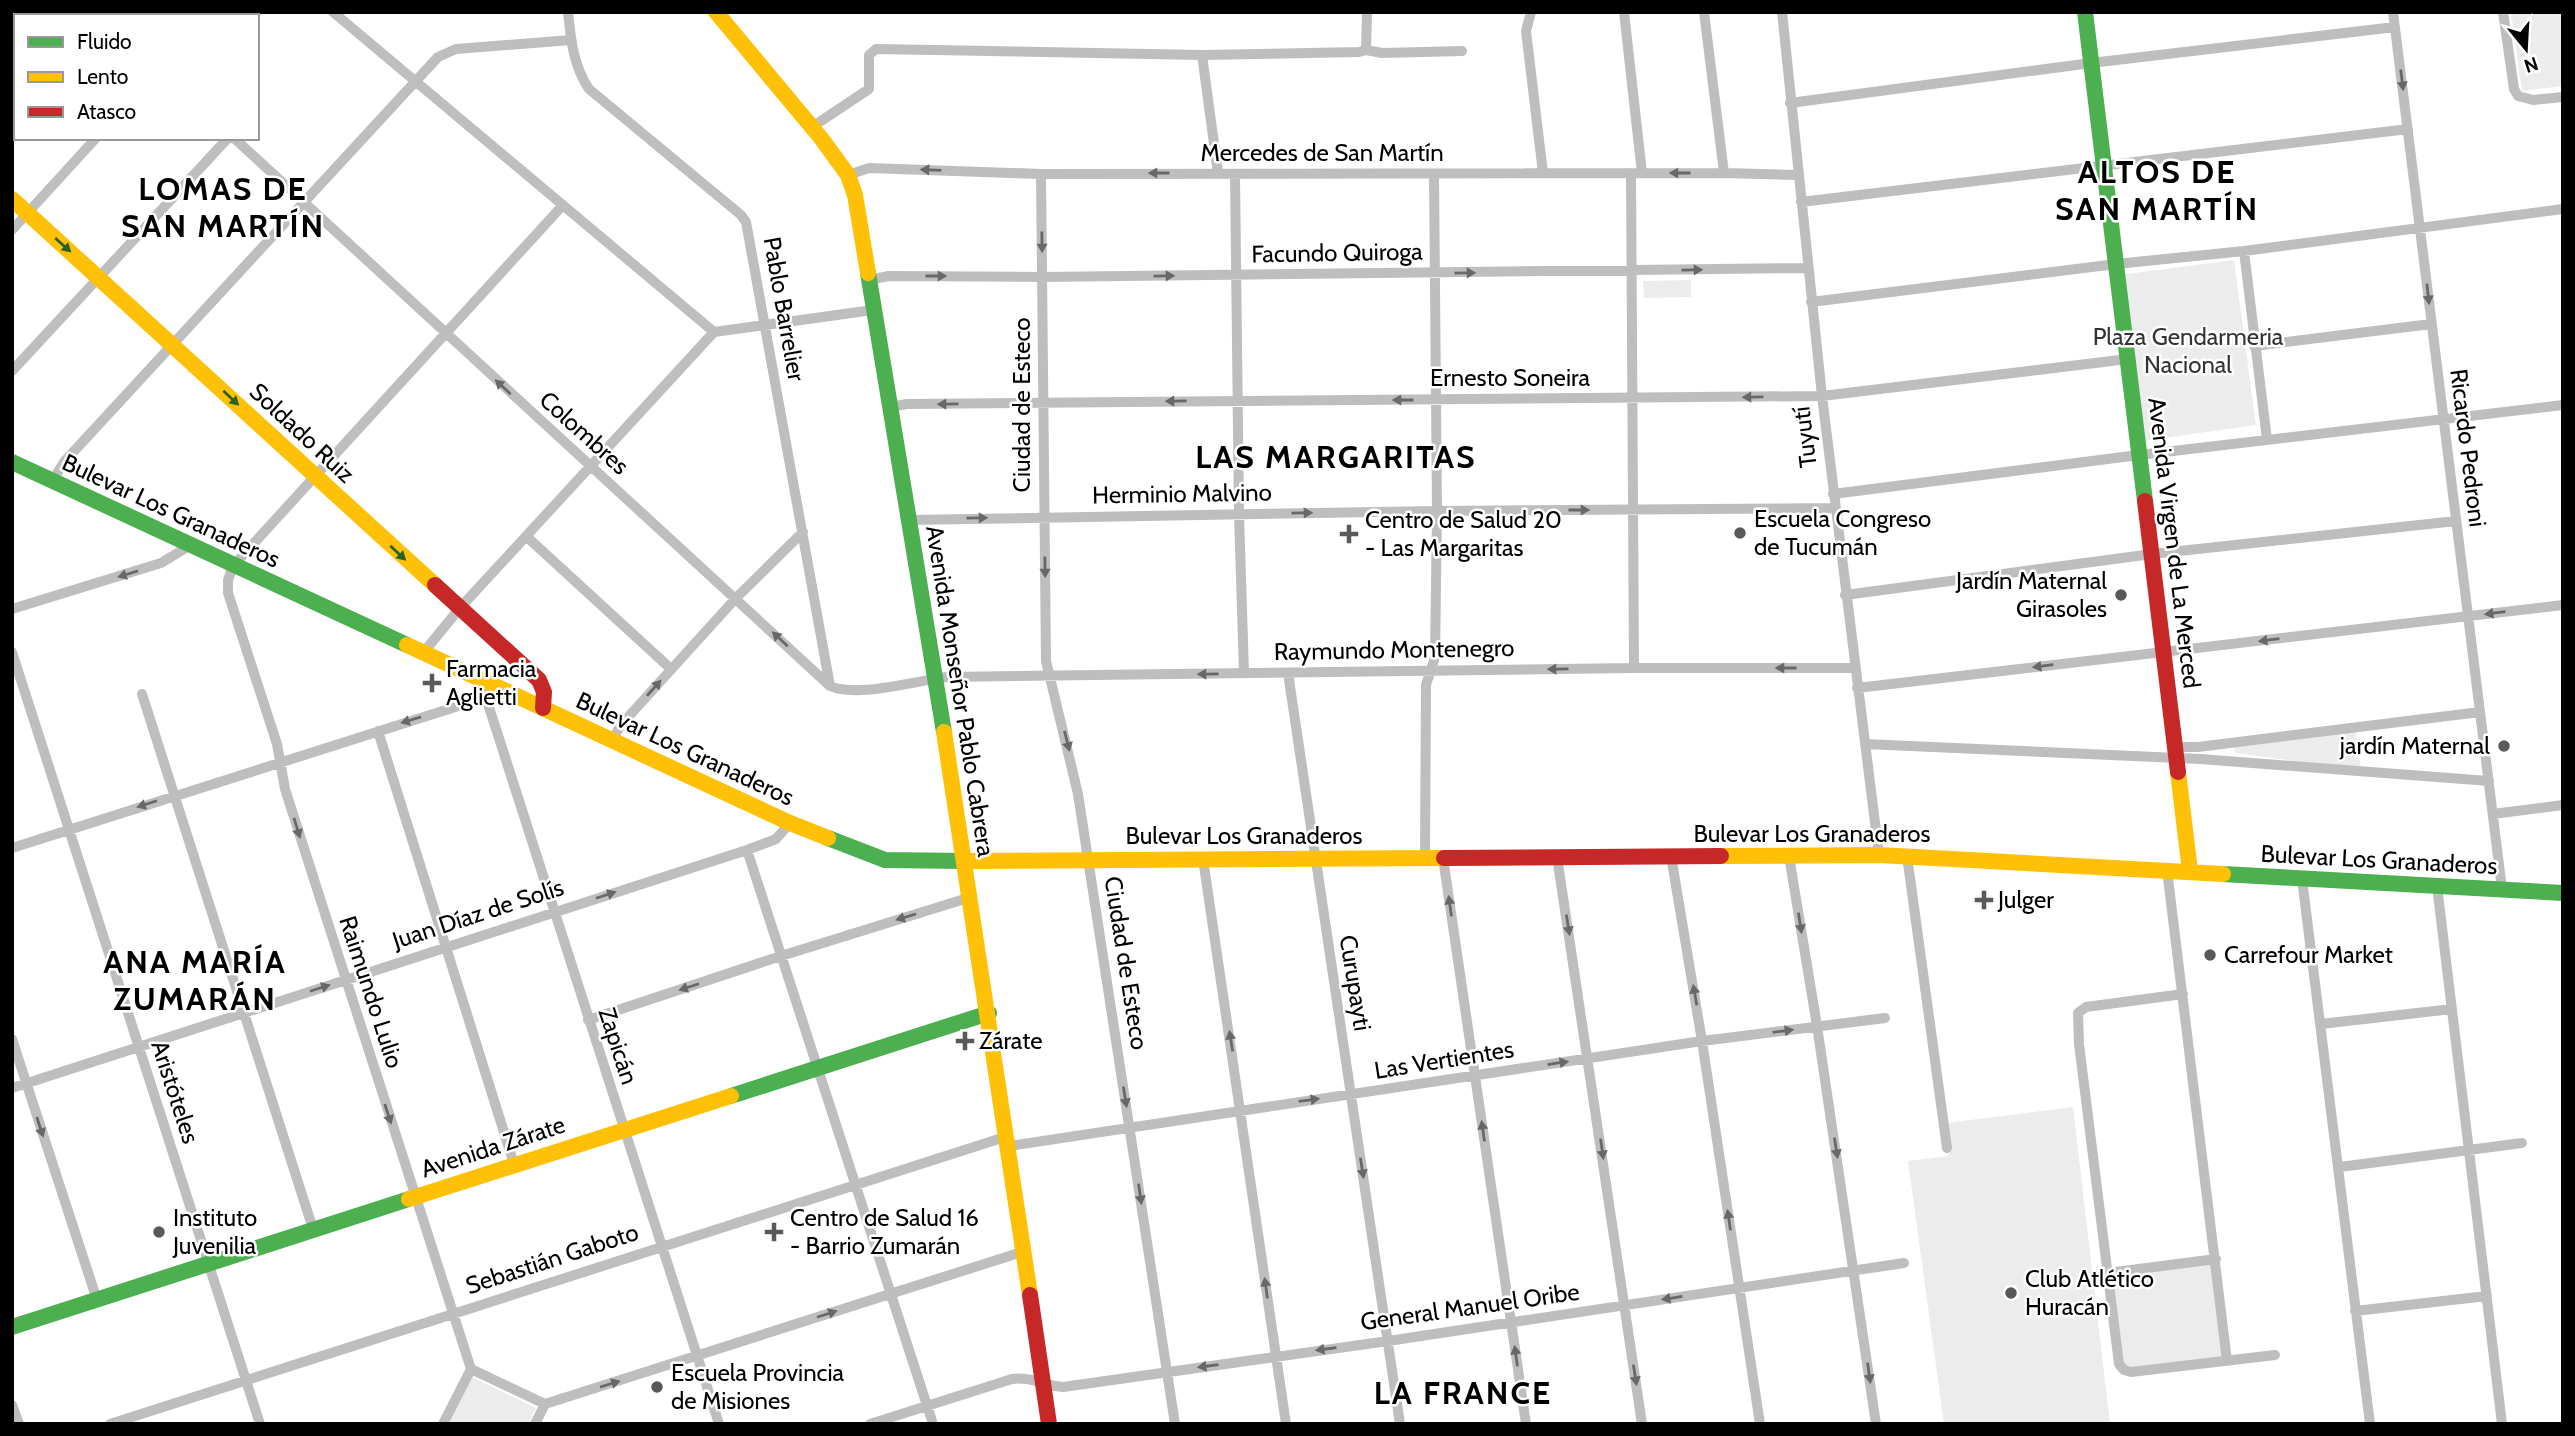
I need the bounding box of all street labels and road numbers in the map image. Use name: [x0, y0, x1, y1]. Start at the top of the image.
street label: Mercedes de San Martín: [1200, 138, 1444, 167]
street label: Pablo Barrelier: [758, 235, 812, 384]
street label: Facundo Quiroga: [1251, 236, 1423, 268]
street label: Ciudad de Esteco: [1007, 317, 1036, 493]
street label: Ernesto Soneira: [1430, 363, 1590, 392]
street label: Ricardo Pedroni: [2444, 367, 2493, 529]
street label: Soldado Ruiz: [244, 377, 361, 488]
street label: Colombres: [534, 385, 635, 480]
street label: Avenida Virgen de La Merced: [2142, 396, 2207, 690]
street label: Tuyutí: [1786, 405, 1823, 469]
street label: Bulevar Los Granaderos: [58, 447, 285, 574]
street label: Herminio Malvino: [1092, 477, 1272, 510]
street label: Avenida Monseñor Pablo Cabrera: [920, 523, 1001, 859]
street label: Raymundo Montenegro: [1273, 633, 1514, 666]
street label: Bulevar Los Granaderos: [572, 685, 799, 812]
street label: Bulevar Los Granaderos: [1694, 819, 1931, 848]
street label: Bulevar Los Granaderos: [1126, 821, 1363, 850]
street label: Bulevar Los Granaderos: [2260, 839, 2498, 880]
street label: Juan Díaz de Solís: [388, 872, 567, 955]
street label: Ciudad de Esteco: [1098, 874, 1155, 1052]
street label: Raimundo Lulio: [333, 912, 410, 1072]
street label: Curupayti: [1334, 933, 1377, 1033]
street label: Zapicán: [593, 1004, 644, 1088]
street label: Las Vertientes: [1372, 1034, 1516, 1085]
street label: Aristóteles: [145, 1037, 206, 1147]
street label: Avenida Zárate: [417, 1110, 569, 1183]
street label: Sebastián Gaboto: [462, 1217, 642, 1300]
street label: General Manuel Oribe: [1359, 1277, 1581, 1336]

